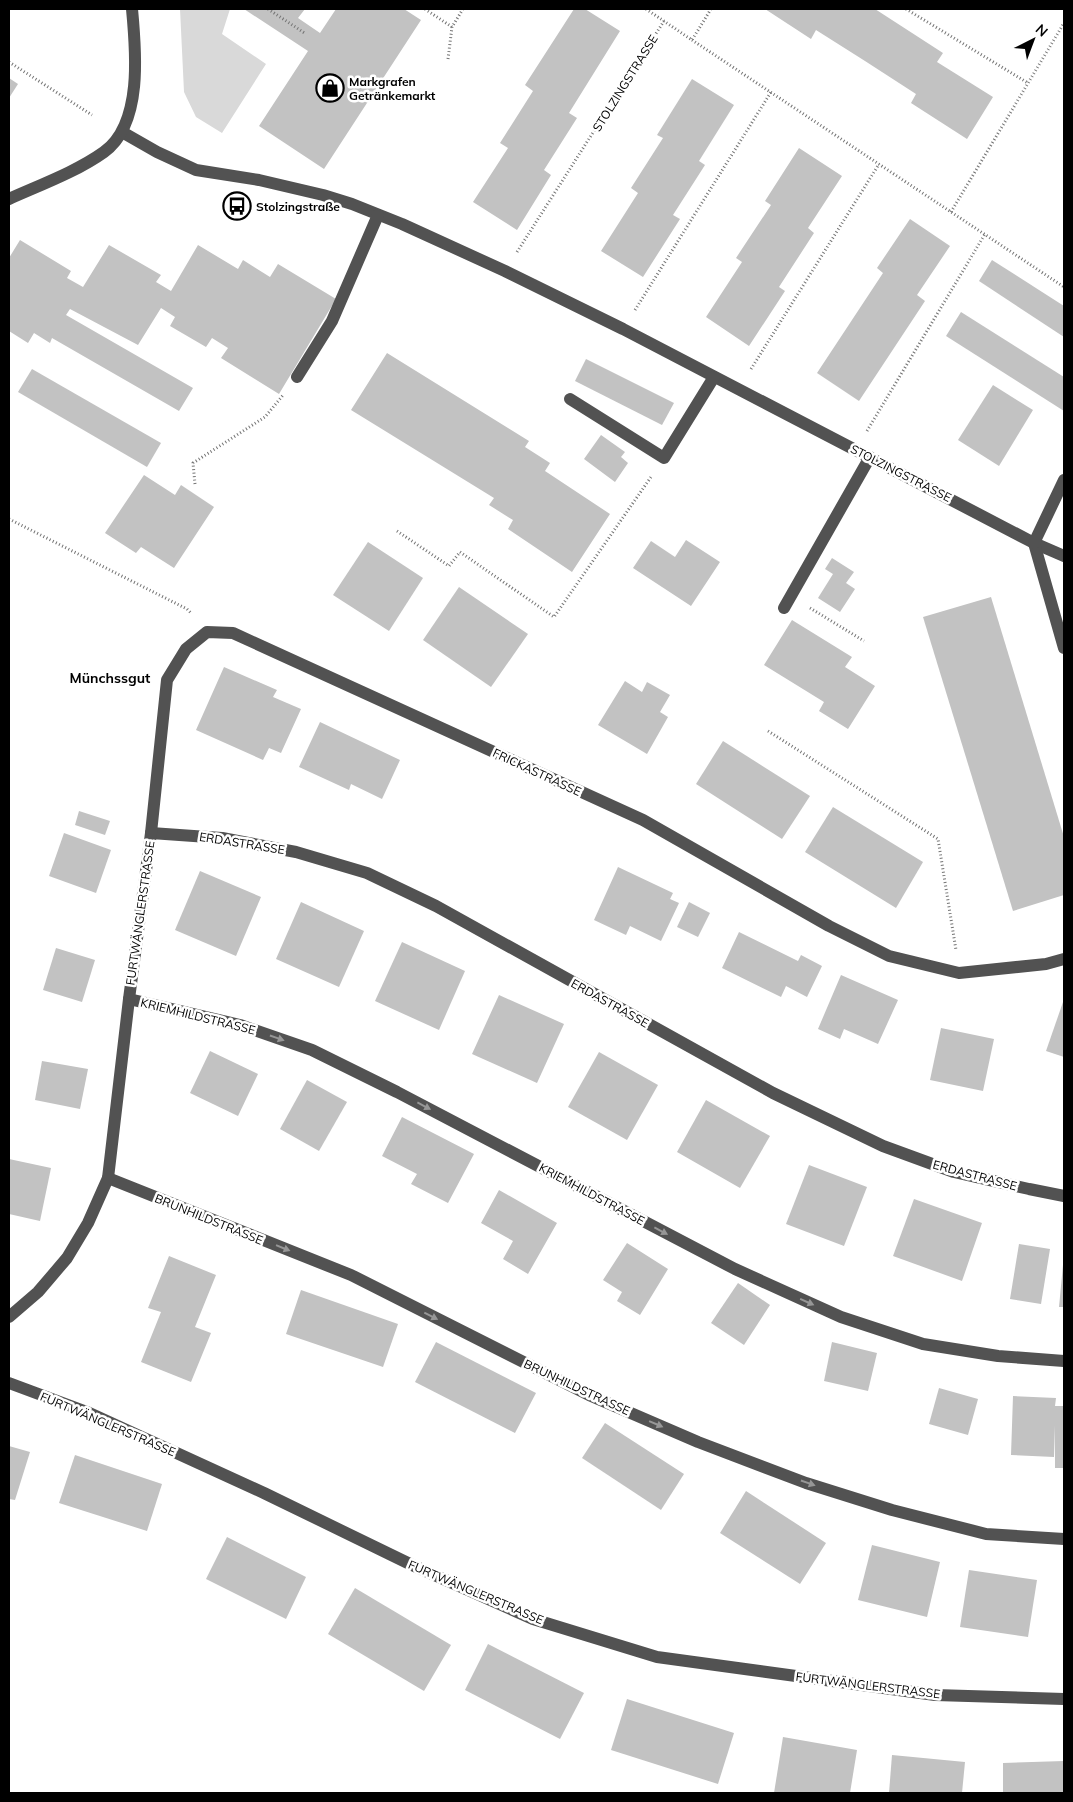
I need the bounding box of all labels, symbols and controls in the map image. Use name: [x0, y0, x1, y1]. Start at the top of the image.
north arrow: [1008, 15, 1058, 65]
text: N: [1032, 20, 1052, 41]
street label: STOLZINGSTRASSE: [589, 32, 661, 134]
shop icon: Markgrafen Getränkemarkt: [315, 73, 345, 103]
place label: Markgrafen Getränkemarkt: [349, 74, 436, 103]
bus stop icon: Stolzingstraße: [222, 191, 252, 221]
place label: Stolzingstraße: [256, 199, 340, 214]
street label: STOLZINGSTRASSE: [848, 441, 954, 505]
district label: Münchssgut: [70, 669, 151, 687]
street label: FRICKASTRASSE: [490, 745, 584, 799]
street label: ERDASTRASSE: [198, 829, 286, 857]
street label: FURTWÄNGLERSTRASSE: [122, 840, 158, 986]
street label: ERDASTRASSE: [569, 975, 651, 1031]
street label: KRIEMHILDSTRASSE: [139, 994, 257, 1038]
one-way arrow: [270, 1034, 285, 1042]
one-way arrow: [417, 1102, 431, 1110]
street label: ERDASTRASSE: [931, 1157, 1019, 1193]
street label: KRIEMHILDSTRASSE: [537, 1160, 647, 1228]
street label: BRUNHILDSTRASSE: [153, 1190, 265, 1248]
one-way arrow: [654, 1226, 668, 1235]
one-way arrow: [276, 1245, 290, 1253]
one-way arrow: [800, 1298, 814, 1306]
one-way arrow: [424, 1312, 438, 1320]
street label: BRUNHILDSTRASSE: [522, 1356, 632, 1418]
street label: FURTWÄNGLERSTRASSE: [38, 1389, 178, 1459]
one-way arrow: [649, 1421, 663, 1429]
one-way arrow: [800, 1480, 815, 1487]
street label: FURTWÄNGLERSTRASSE: [406, 1557, 546, 1627]
street label: FURTWÄNGLERSTRASSE: [795, 1669, 941, 1701]

